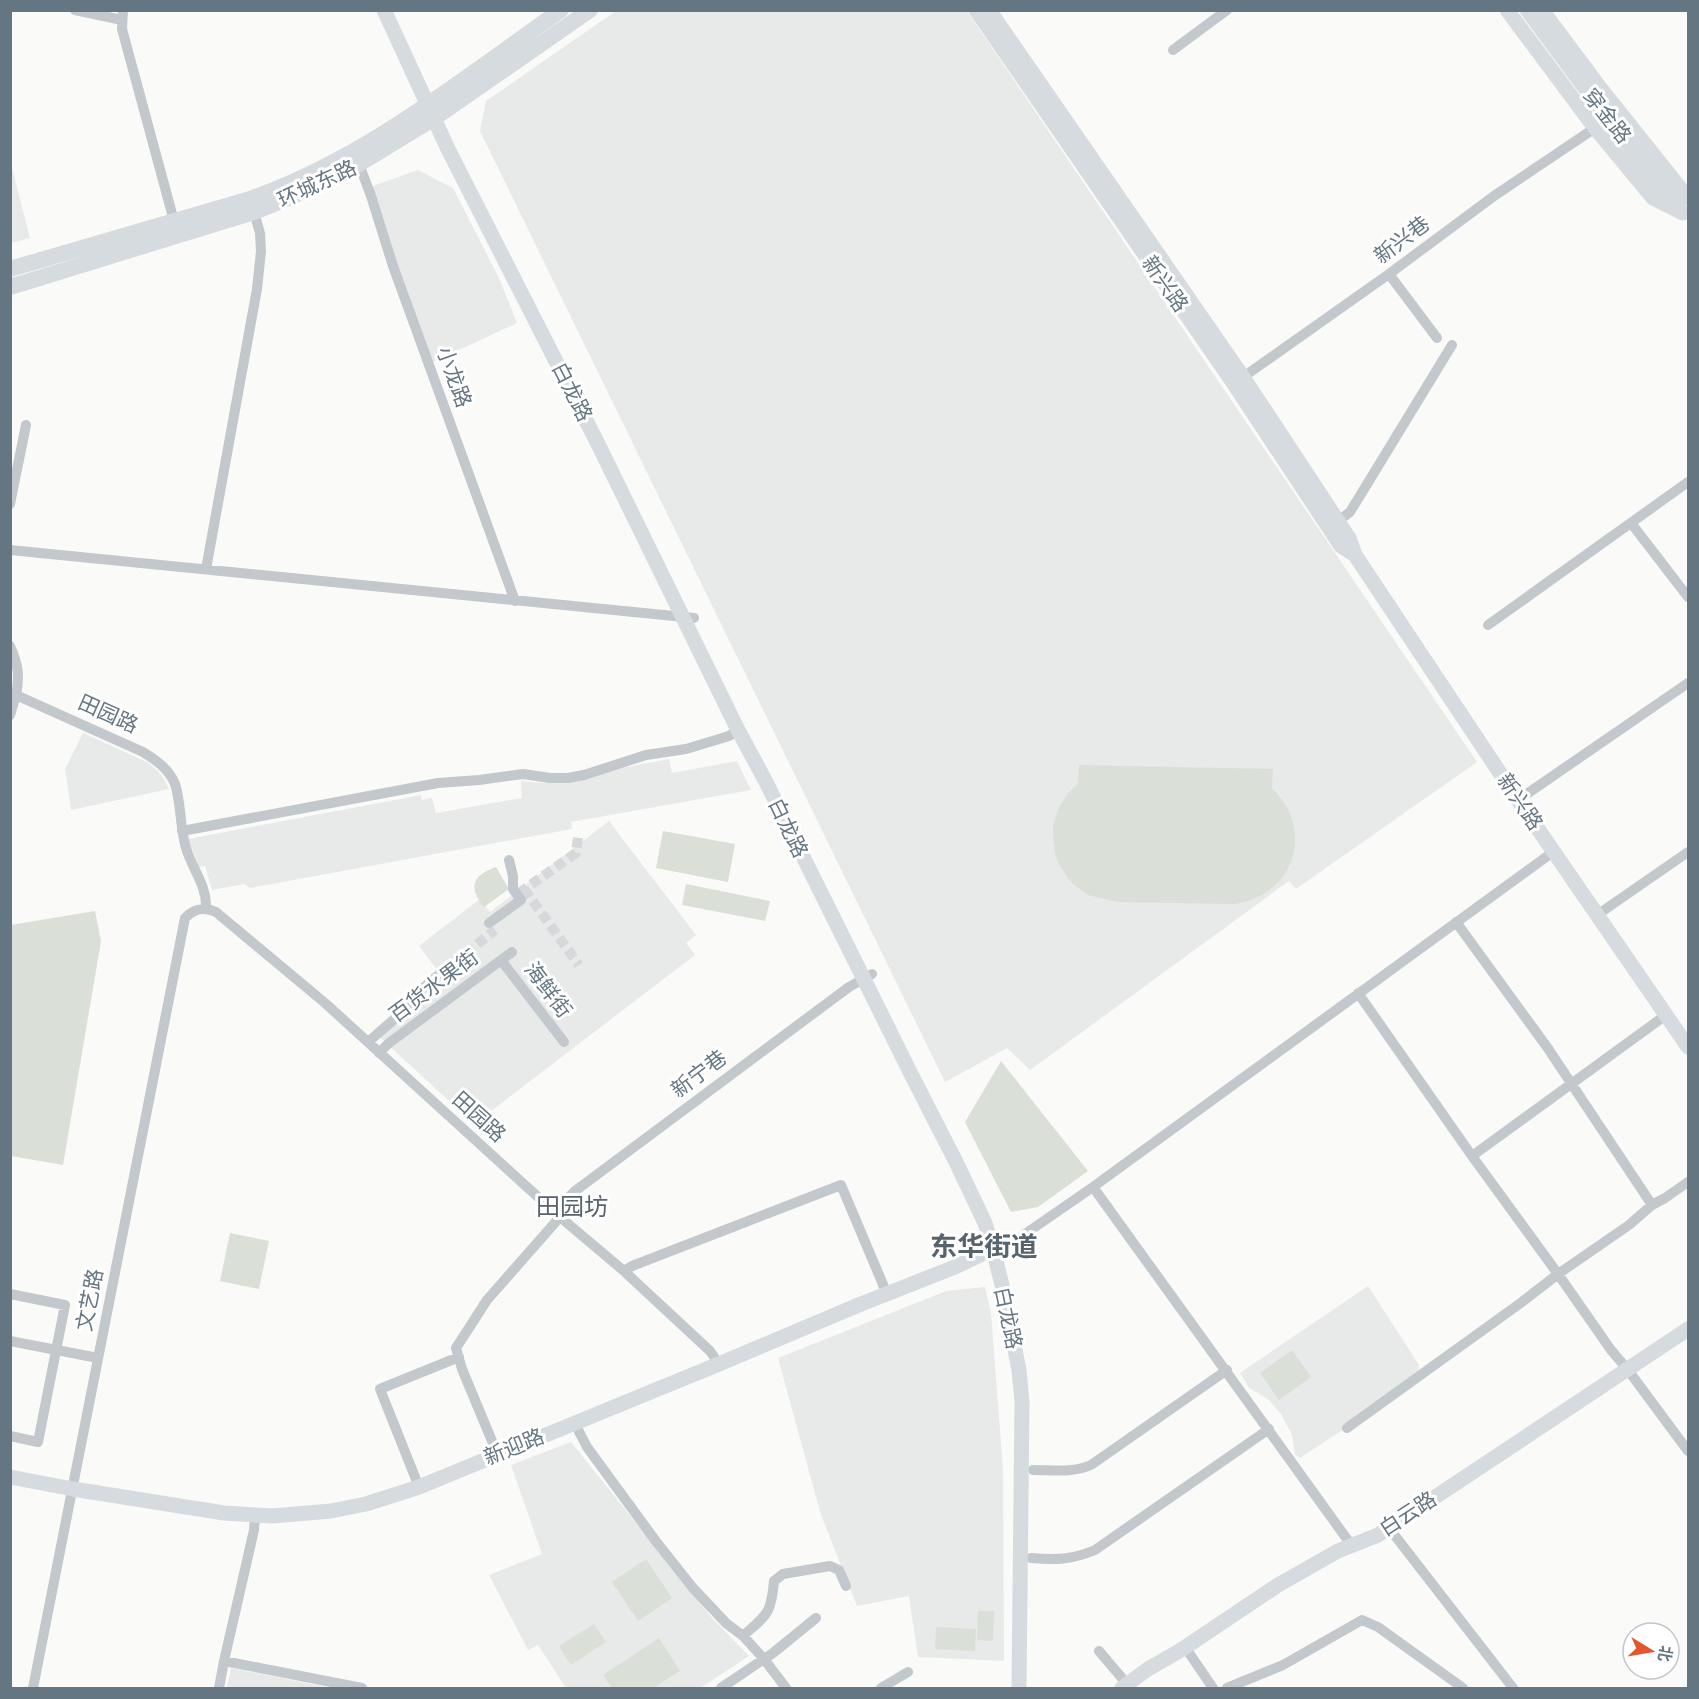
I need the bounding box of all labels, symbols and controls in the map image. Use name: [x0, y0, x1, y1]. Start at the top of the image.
street label: 穿金路: [1578, 84, 1636, 148]
street label: 环城东路: [274, 155, 360, 213]
street label: 新兴巷: [1370, 211, 1434, 269]
street label: 新兴路: [1137, 251, 1193, 317]
street label: 小龙路: [432, 343, 476, 411]
street label: 白龙路: [547, 358, 597, 426]
street label: 田园路: [74, 690, 142, 738]
street label: 新兴路: [1492, 769, 1548, 835]
street label: 白龙路: [763, 794, 813, 862]
street label: 百货水果街: [385, 945, 483, 1027]
street label: 海鲜街: [519, 958, 577, 1022]
street label: 新宁巷: [667, 1045, 731, 1103]
street label: 田园路: [448, 1087, 510, 1147]
district label: 田园坊: [536, 1193, 608, 1221]
district label: 东华街道: [930, 1231, 1038, 1263]
street label: 文艺路: [72, 1267, 108, 1333]
street label: 白龙路: [990, 1285, 1026, 1351]
street label: 新迎路: [480, 1424, 548, 1470]
street label: 白云路: [1375, 1487, 1441, 1541]
north arrow: [1621, 1621, 1681, 1681]
text: 北: [1654, 1644, 1676, 1663]

